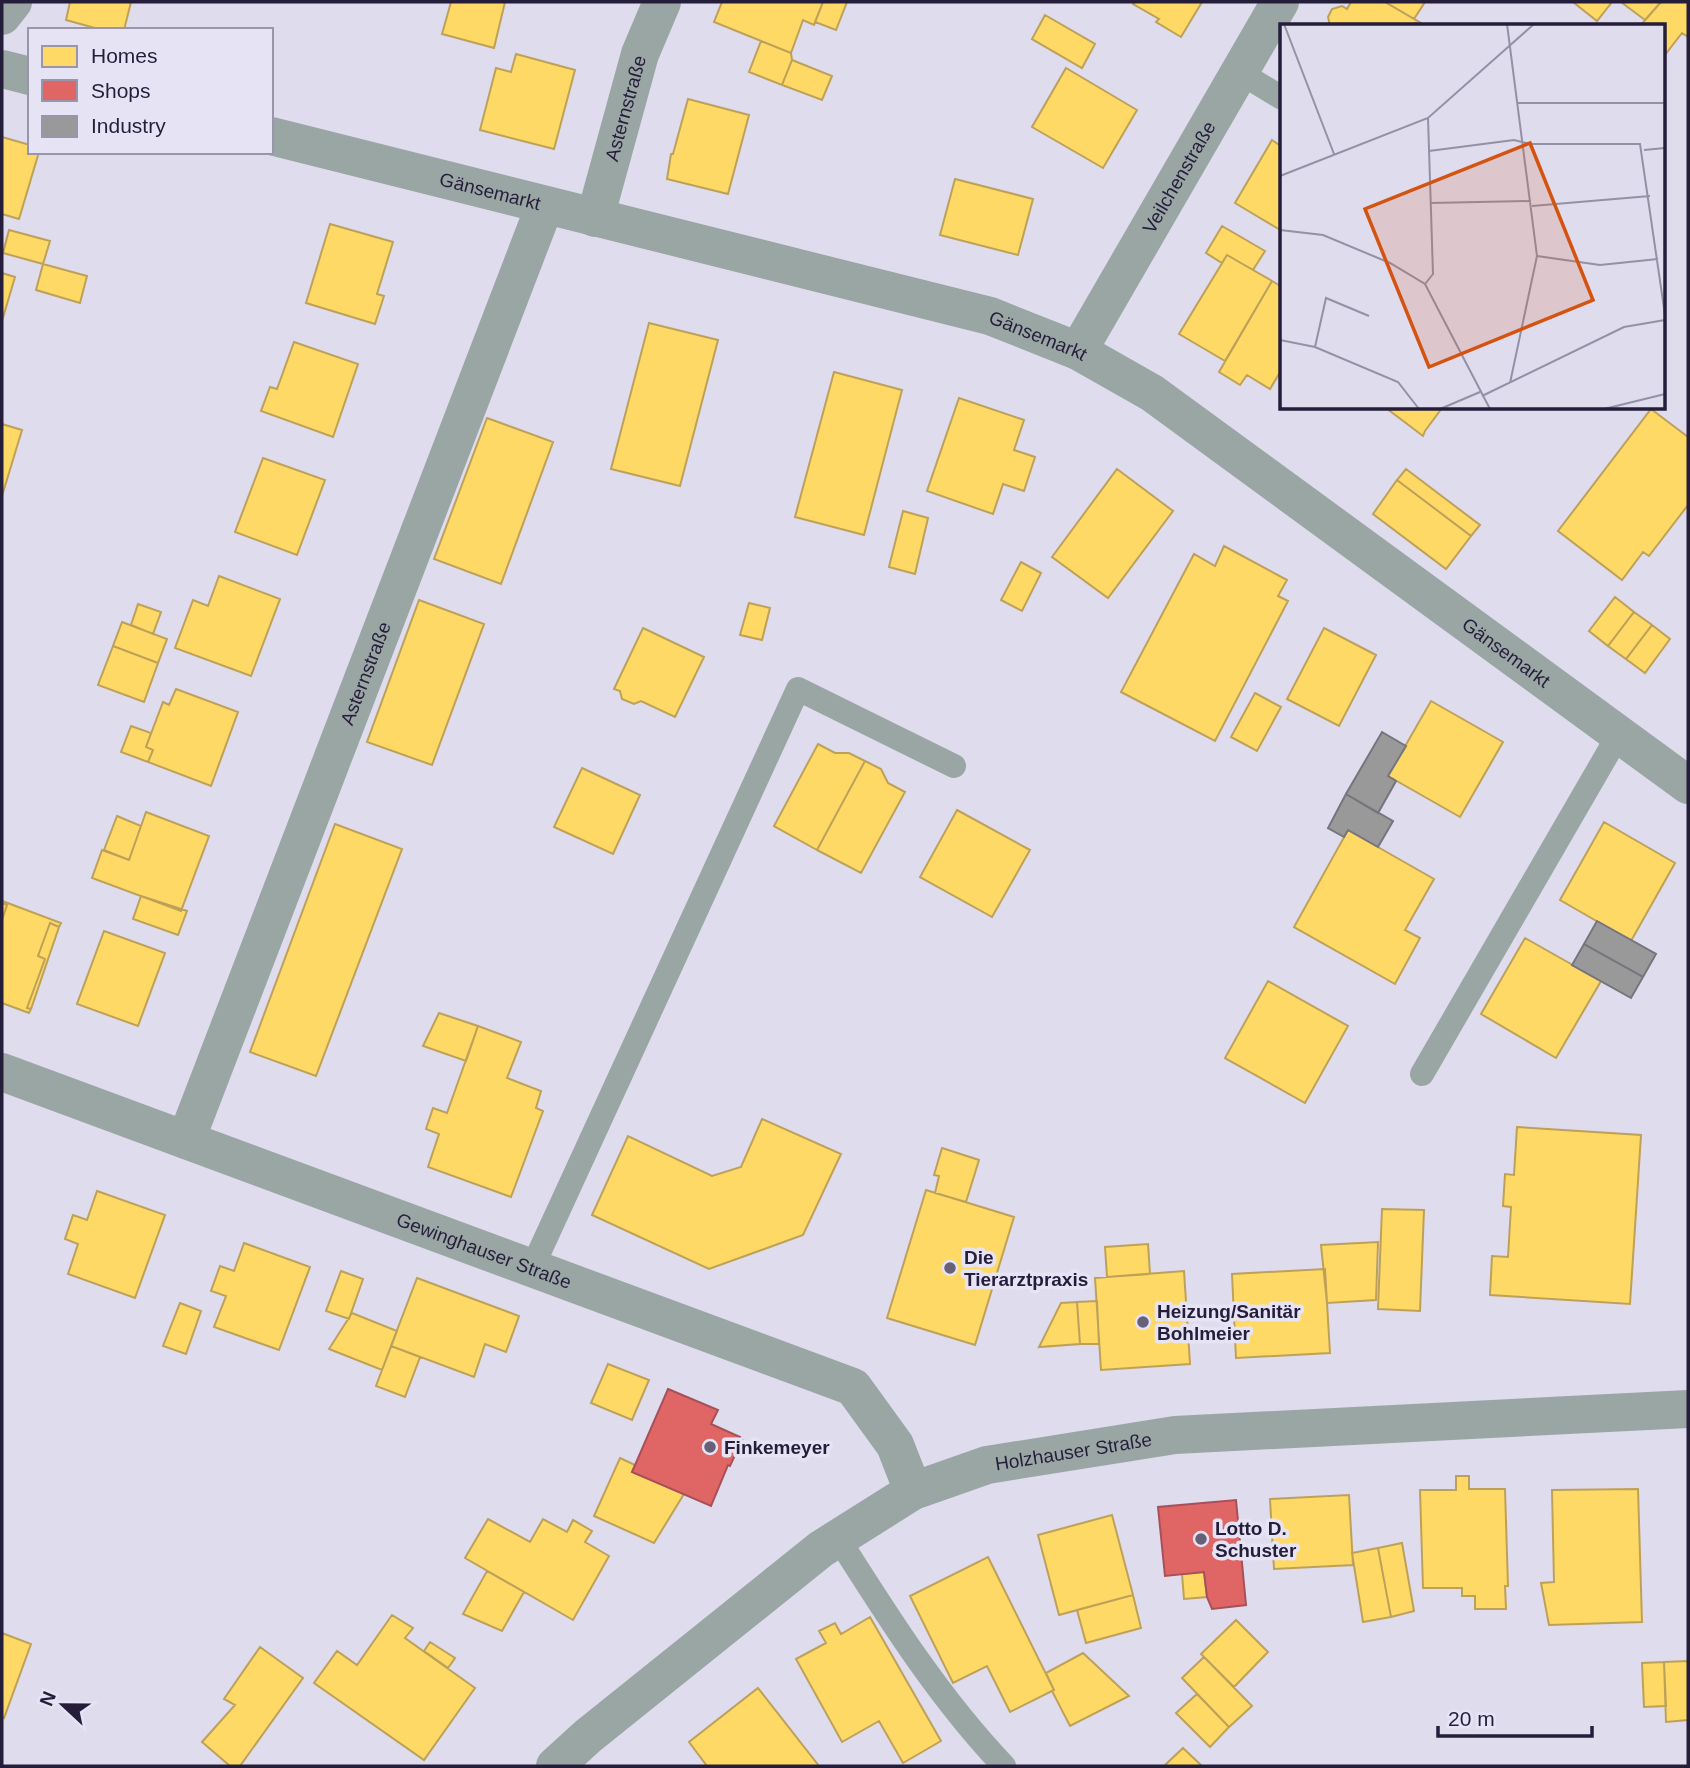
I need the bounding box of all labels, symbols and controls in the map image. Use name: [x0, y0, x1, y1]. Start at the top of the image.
inset map: [1280, 24, 1666, 410]
legend: [28, 28, 273, 154]
text: Homes: [91, 44, 158, 67]
street label: Asternstraße: [601, 53, 650, 163]
text: Shops: [91, 79, 151, 102]
text: Industry: [91, 114, 166, 137]
street label: Veilchenstraße: [1138, 117, 1219, 237]
street label: Gänsemarkt: [437, 168, 544, 214]
street label: Gänsemarkt: [986, 306, 1092, 365]
street label: Gänsemarkt: [1458, 613, 1555, 692]
street label: Asternstraße: [336, 619, 395, 728]
street label: Gewinghauser Straße: [394, 1208, 574, 1292]
place label: Die Tierarztpraxis: [964, 1247, 1088, 1290]
marker: Die Tierarztpraxis: [942, 1260, 958, 1276]
place label: Heizung/Sanitär Bohlmeier: [1157, 1301, 1301, 1344]
marker: Heizung/Sanitär Bohlmeier: [1135, 1314, 1151, 1330]
street label: Holzhauser Straße: [993, 1428, 1153, 1474]
place label: Finkemeyer: [724, 1437, 830, 1458]
marker: Finkemeyer: [702, 1439, 718, 1455]
place label: Lotto D. Schuster: [1215, 1518, 1297, 1561]
marker: Lotto D. Schuster: [1193, 1531, 1209, 1547]
north arrow: [28, 1670, 98, 1740]
text: N: [35, 1689, 60, 1709]
scale bar: [1438, 1694, 1592, 1738]
text: 20 m: [1448, 1707, 1495, 1730]

